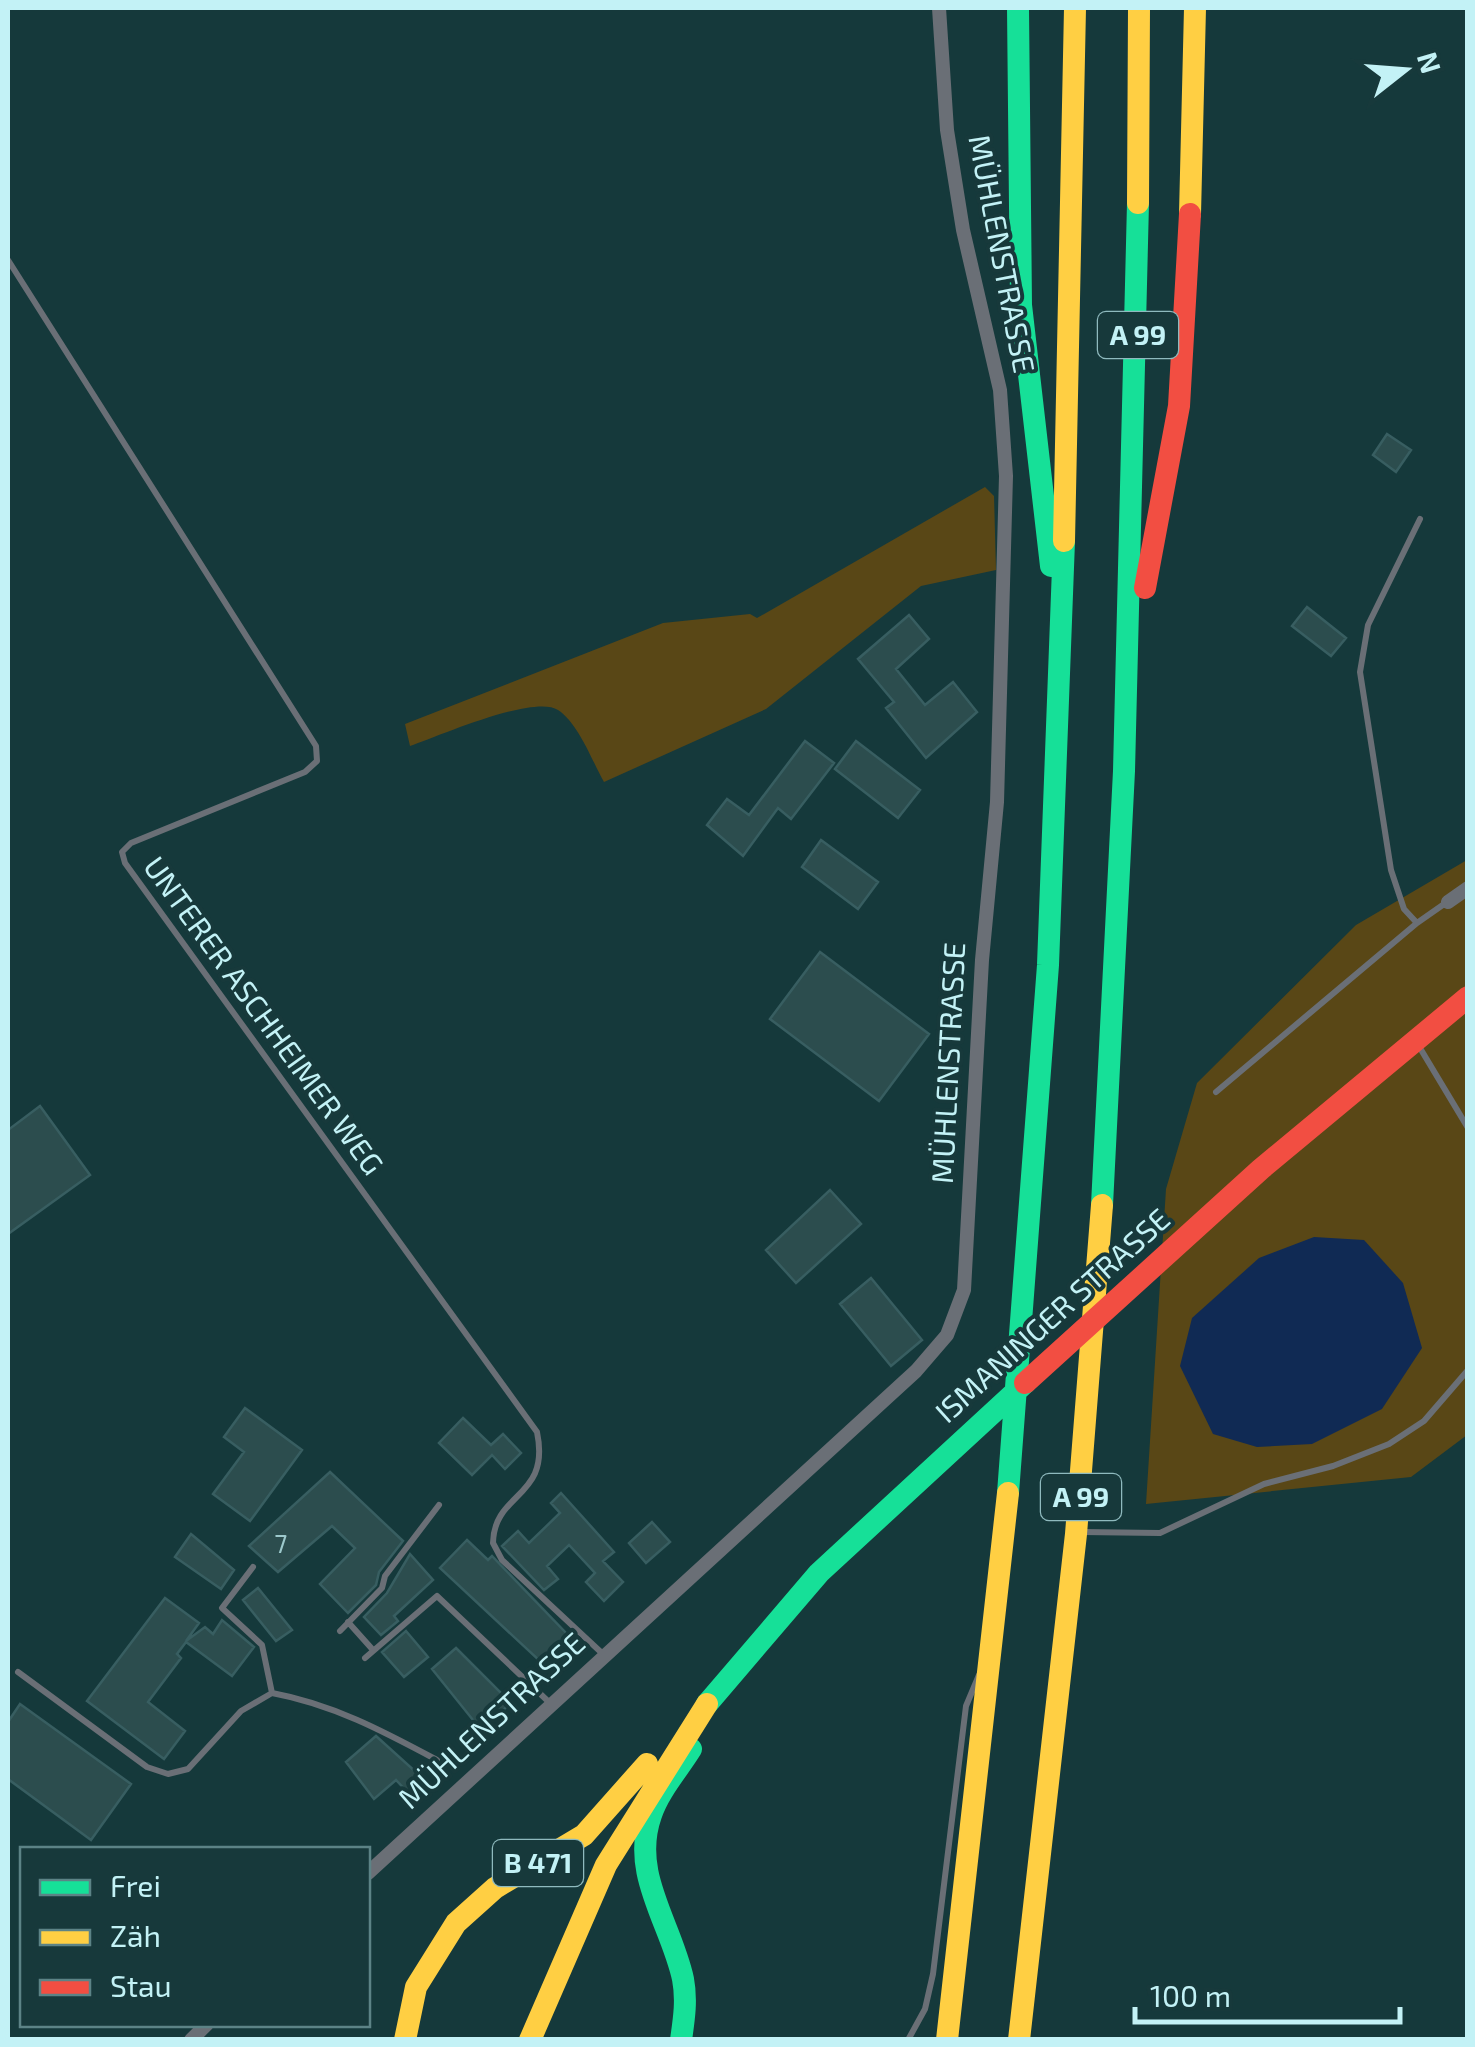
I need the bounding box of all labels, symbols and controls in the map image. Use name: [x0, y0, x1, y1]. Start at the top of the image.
north arrow: [1355, 20, 1455, 120]
text: N: [1411, 48, 1449, 77]
street label: MÜHLENSTRASSE: [962, 132, 1044, 376]
road number: A 99: [1098, 312, 1178, 358]
street label: UNTERER ASCHHEIMER WEG: [137, 849, 392, 1181]
street label: MÜHLENSTRASSE: [923, 941, 971, 1184]
street label: ISMANINGER STRASSE: [927, 1200, 1176, 1429]
road number: A 99: [1041, 1474, 1121, 1520]
house number: 7: [275, 1528, 288, 1558]
street label: MÜHLENSTRASSE: [390, 1624, 591, 1815]
road number: B 471: [493, 1840, 583, 1886]
legend: [20, 1847, 370, 2027]
text: Frei: [110, 1867, 161, 1903]
text: Zäh: [110, 1917, 161, 1953]
scale bar: [1135, 1962, 1400, 2024]
text: Stau: [110, 1967, 172, 2003]
text: 100 m: [1150, 1977, 1231, 2013]

